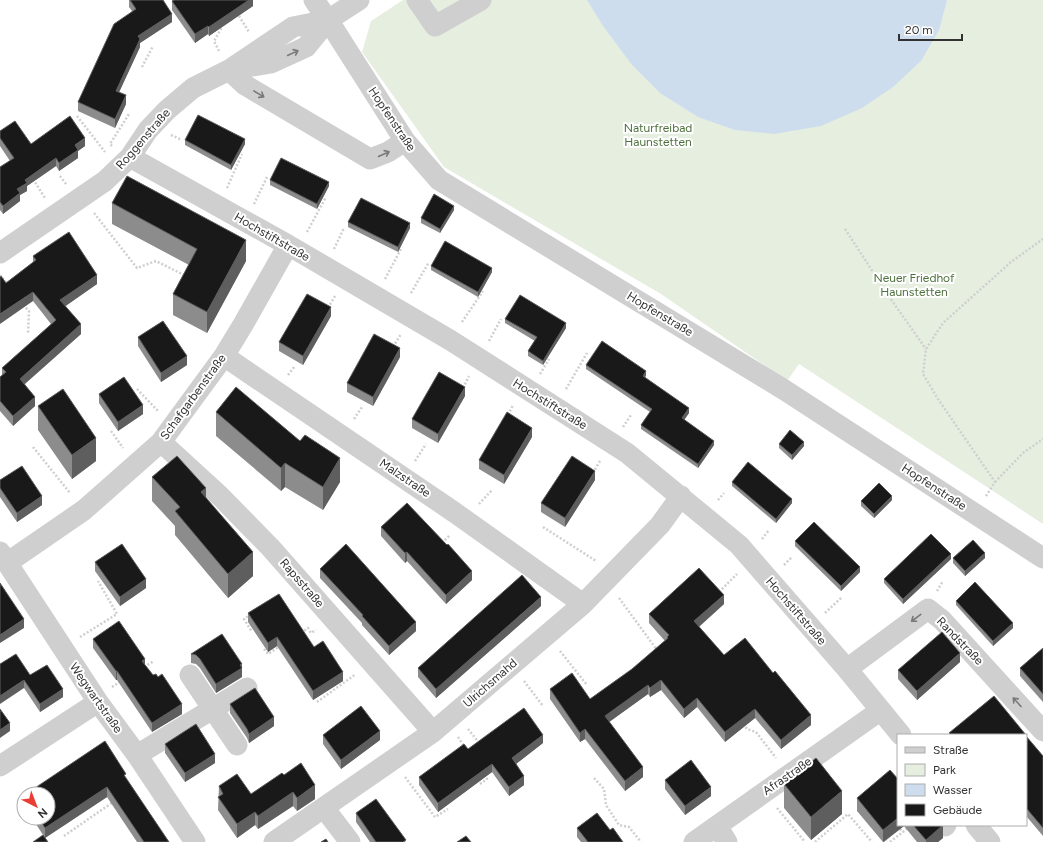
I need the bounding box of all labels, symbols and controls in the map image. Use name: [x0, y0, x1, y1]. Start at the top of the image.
scale bar: [899, 16, 962, 42]
text: 20 m: [905, 23, 933, 37]
one-way arrow: [287, 49, 299, 56]
street label: Hopfenstraße: [365, 84, 419, 154]
one-way arrow: [253, 90, 265, 98]
street label: Roggenstraße: [113, 106, 173, 172]
park label: Naturfreibad Haunstetten: [624, 121, 692, 149]
one-way arrow: [378, 149, 390, 157]
street label: Hochstiftstraße: [232, 210, 313, 264]
park label: Neuer Friedhof Haunstetten: [873, 271, 955, 299]
street label: Hopfenstraße: [625, 289, 696, 339]
street label: Schafgarbenstraße: [157, 351, 229, 442]
street label: Hochstiftstraße: [510, 376, 590, 433]
street label: Malzstraße: [377, 456, 434, 500]
street label: Hopfenstraße: [899, 461, 969, 513]
street label: Rapsstraße: [277, 556, 327, 611]
street label: Hochstiftstraße: [763, 574, 829, 648]
one-way arrow: [910, 614, 921, 622]
street label: Randstraße: [934, 614, 987, 668]
street label: Ulrichsmahd: [460, 656, 520, 710]
street label: Wegwartstraße: [67, 660, 126, 736]
one-way arrow: [1012, 697, 1022, 707]
legend: [897, 734, 1027, 826]
text: Straße: [933, 743, 969, 757]
street label: Afrastraße: [760, 754, 814, 798]
text: Park: [933, 763, 956, 777]
text: Wasser: [933, 783, 972, 797]
north arrow: [16, 786, 56, 826]
text: Gebäude: [933, 803, 983, 817]
text: N: [35, 805, 50, 821]

